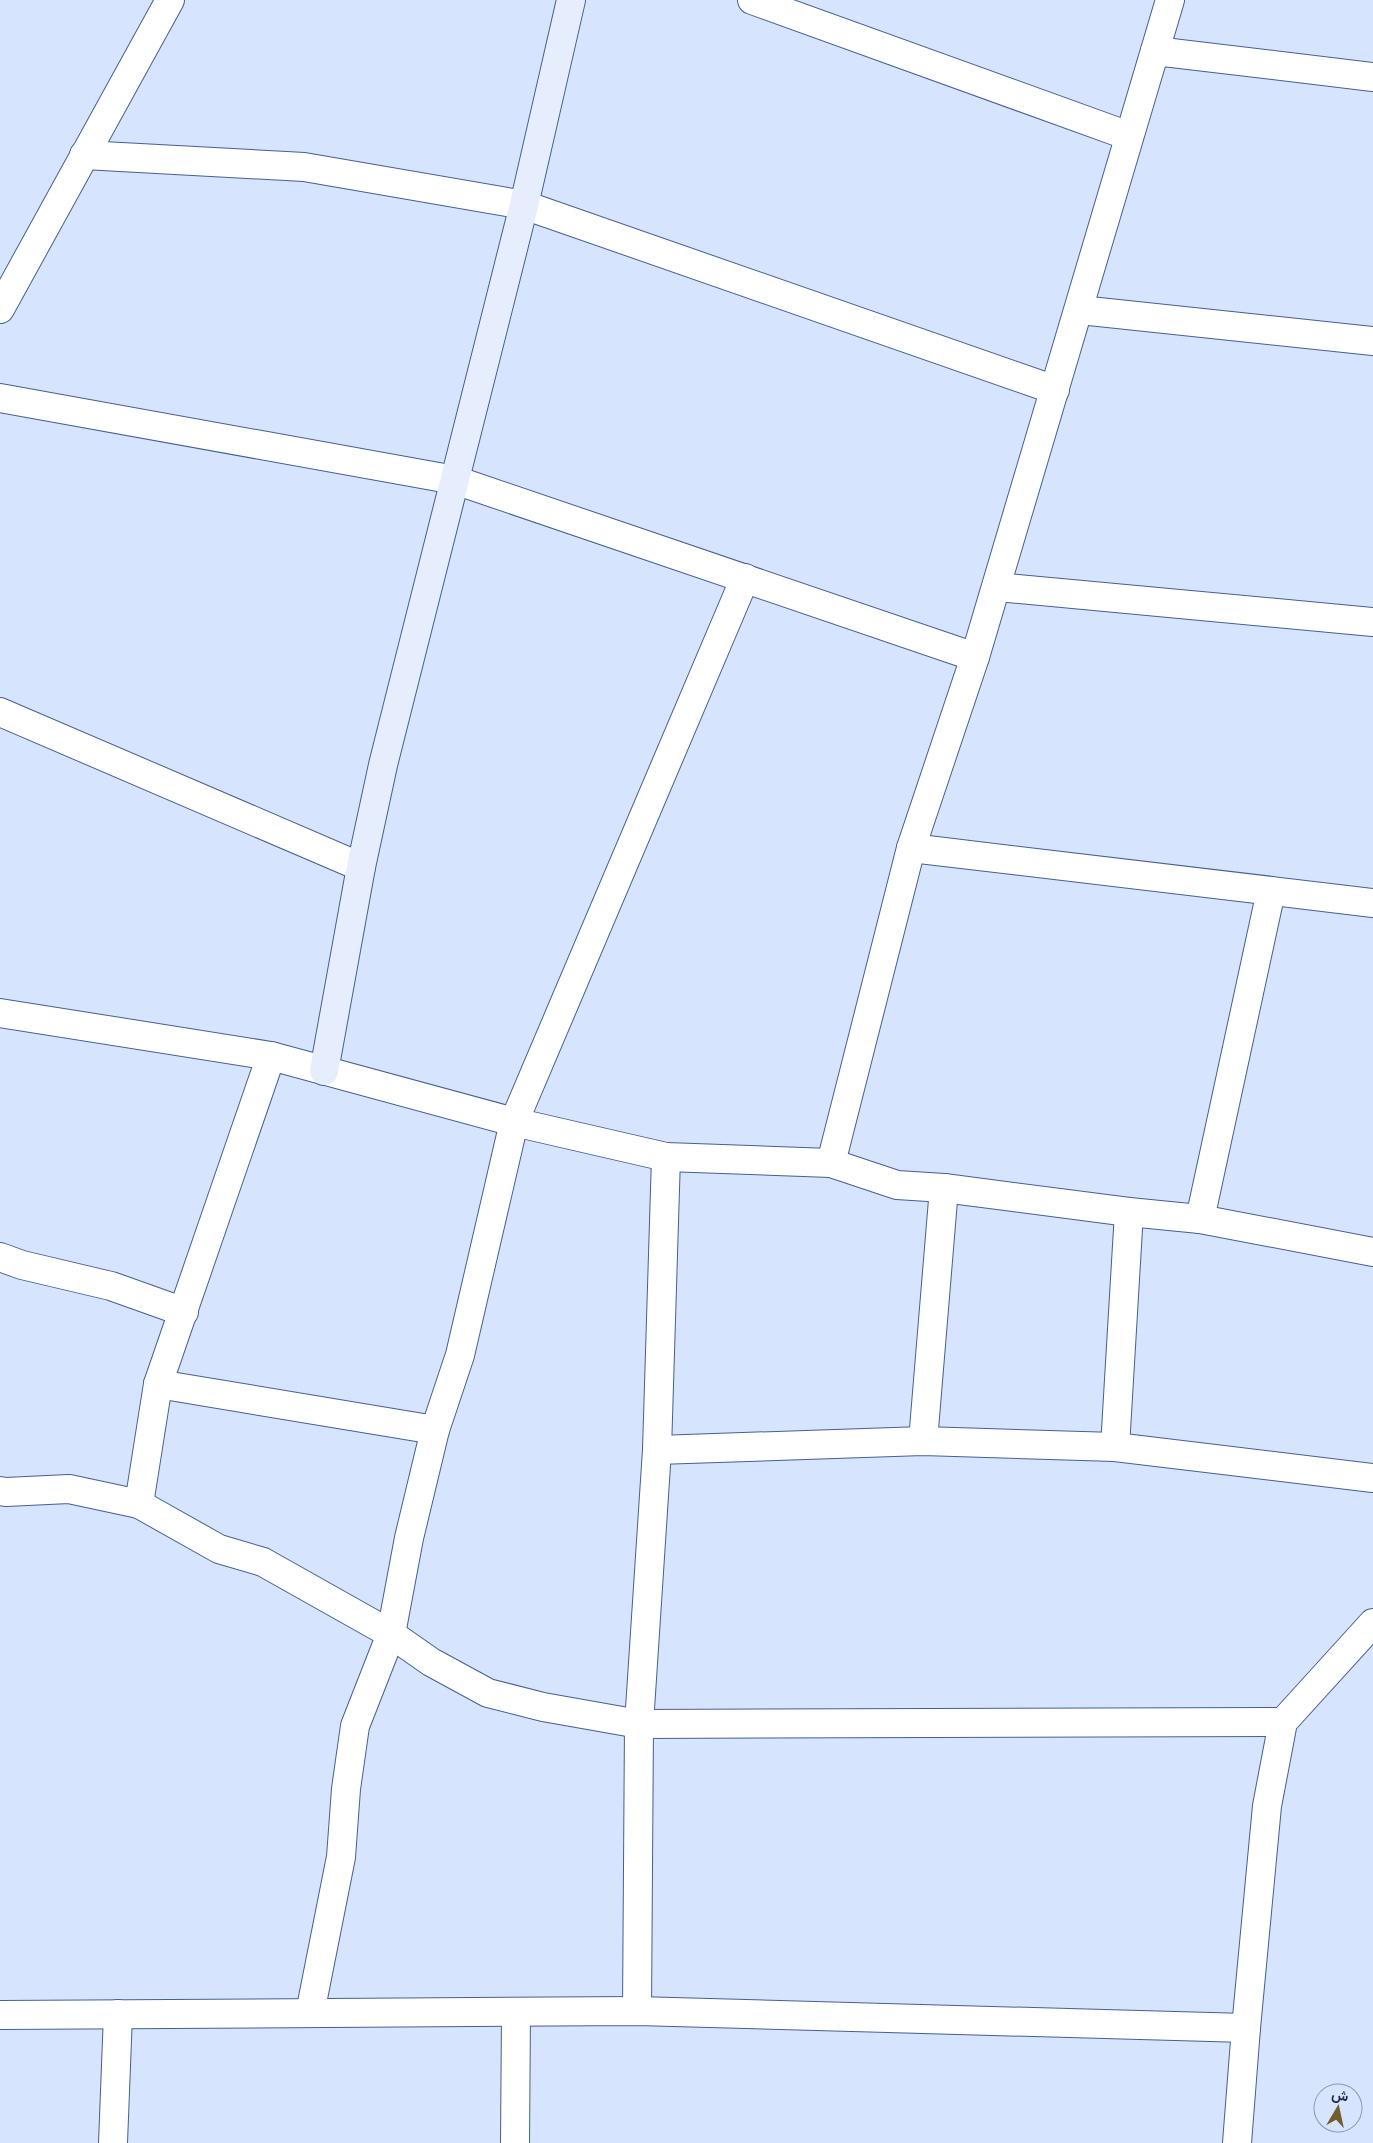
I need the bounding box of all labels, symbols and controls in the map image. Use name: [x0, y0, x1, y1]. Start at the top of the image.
north arrow: [1313, 2083, 1363, 2133]
text: ش: [1330, 2086, 1350, 2105]

